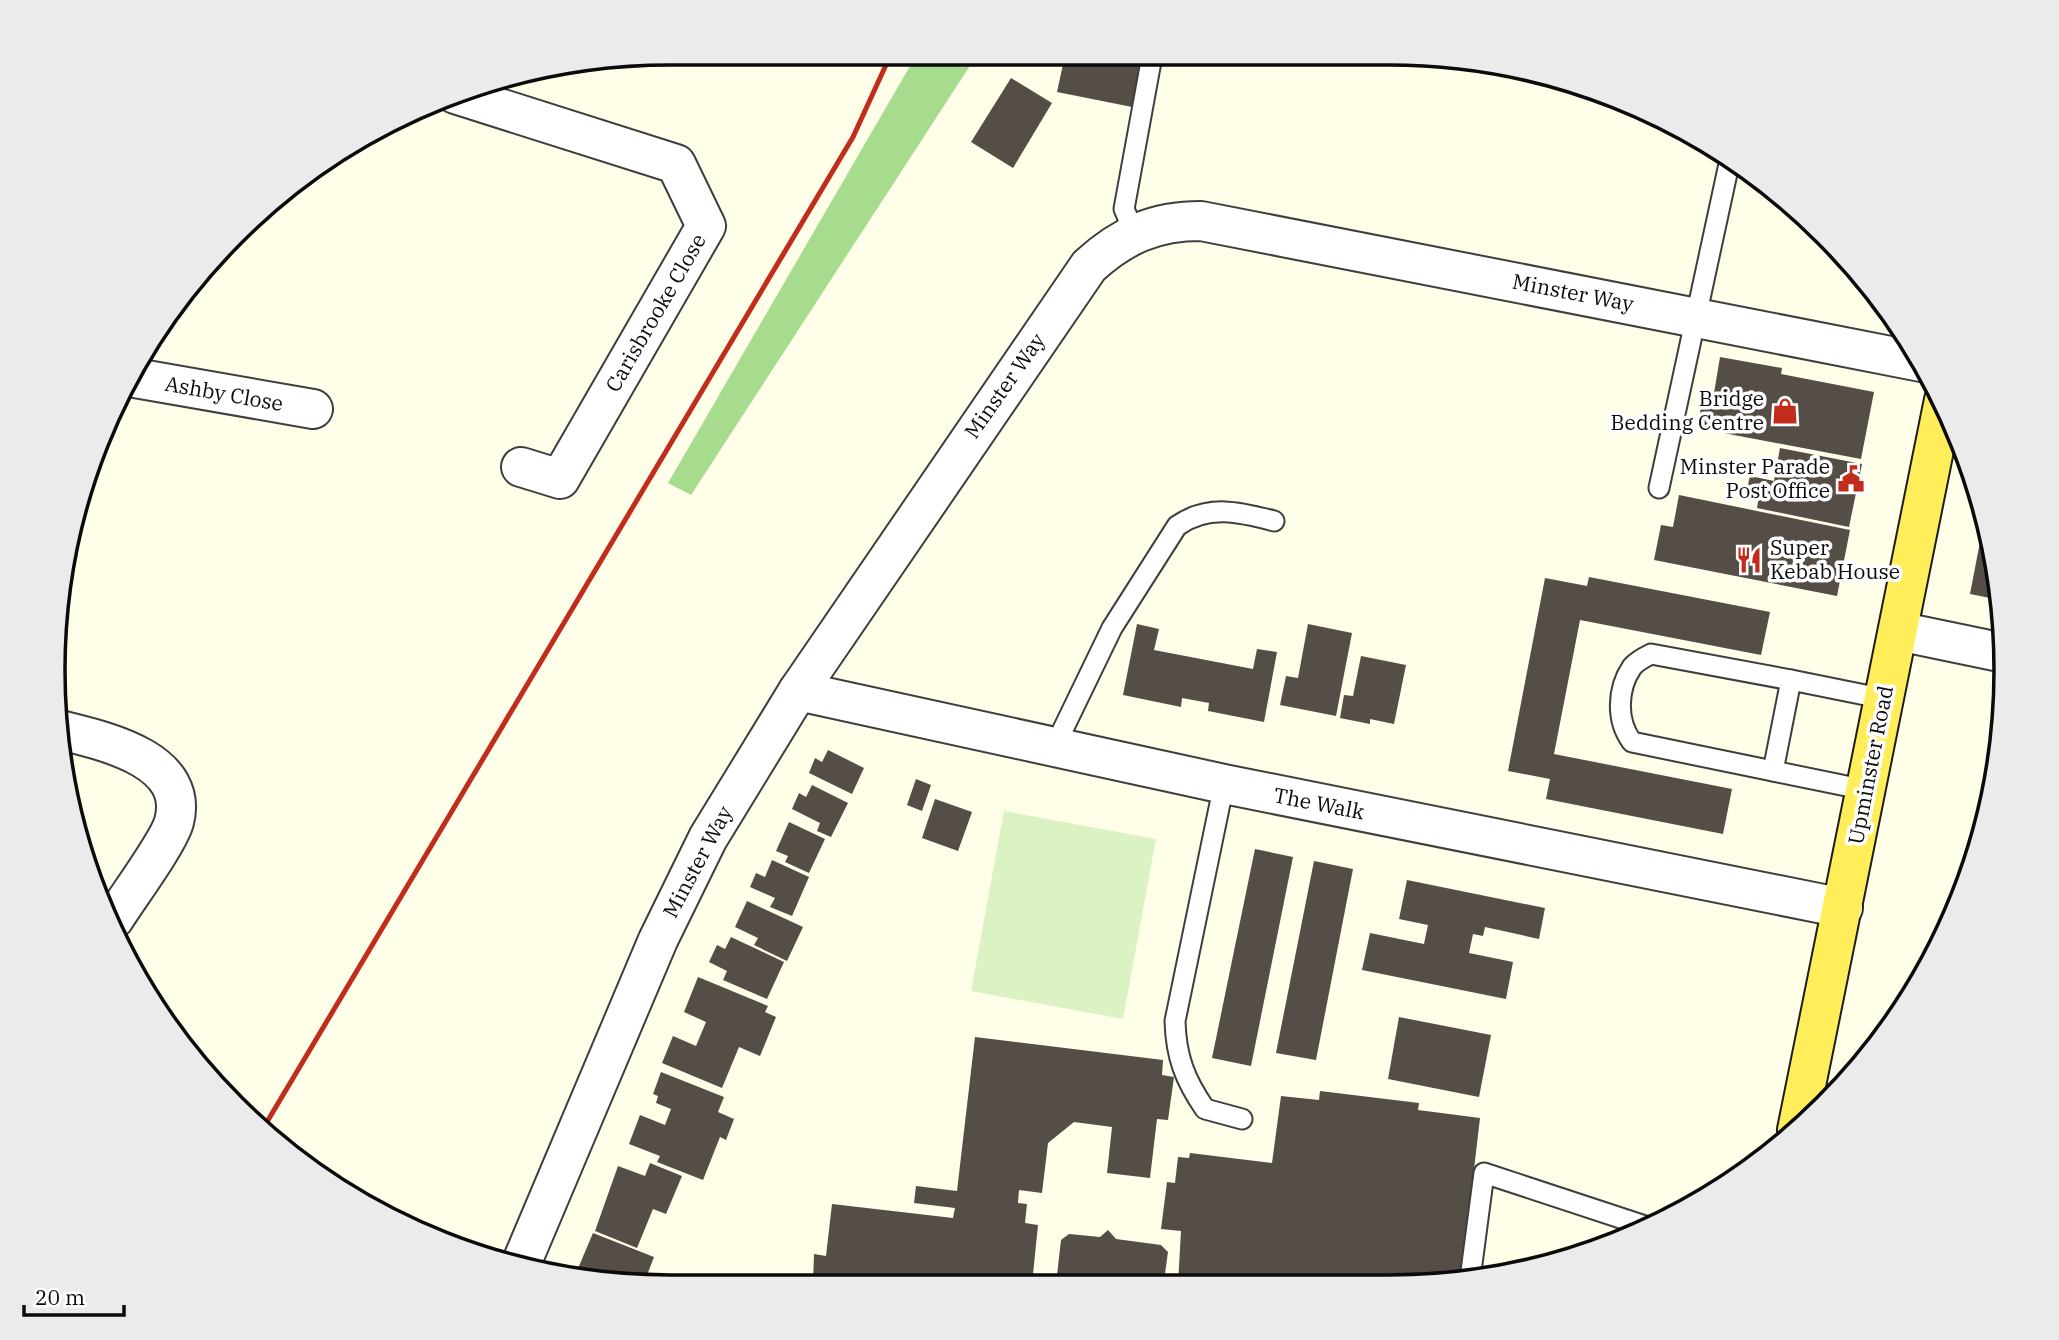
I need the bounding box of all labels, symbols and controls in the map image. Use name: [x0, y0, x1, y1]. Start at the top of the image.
street label: Carisbrooke Close: [598, 228, 712, 397]
street label: Minster Way: [1510, 267, 1637, 318]
street label: Minster Way: [957, 326, 1051, 444]
street label: Ashby Close: [163, 369, 286, 417]
place label: Bridge Bedding Centre: [1611, 384, 1764, 436]
shop icon: Bridge Bedding Centre: [1770, 396, 1800, 426]
place label: Minster Parade Post Office: [1680, 452, 1830, 504]
public building icon: Minster Parade Post Office: [1836, 464, 1866, 494]
place label: Super Kebab House: [1770, 533, 1900, 585]
restaurant icon: Super Kebab House: [1734, 545, 1764, 575]
street label: Upminster Road: [1841, 683, 1899, 847]
street label: The Walk: [1271, 780, 1368, 826]
street label: Minster Way: [656, 800, 739, 922]
scale bar: [24, 1274, 124, 1318]
text: 20 m: [35, 1283, 85, 1311]

